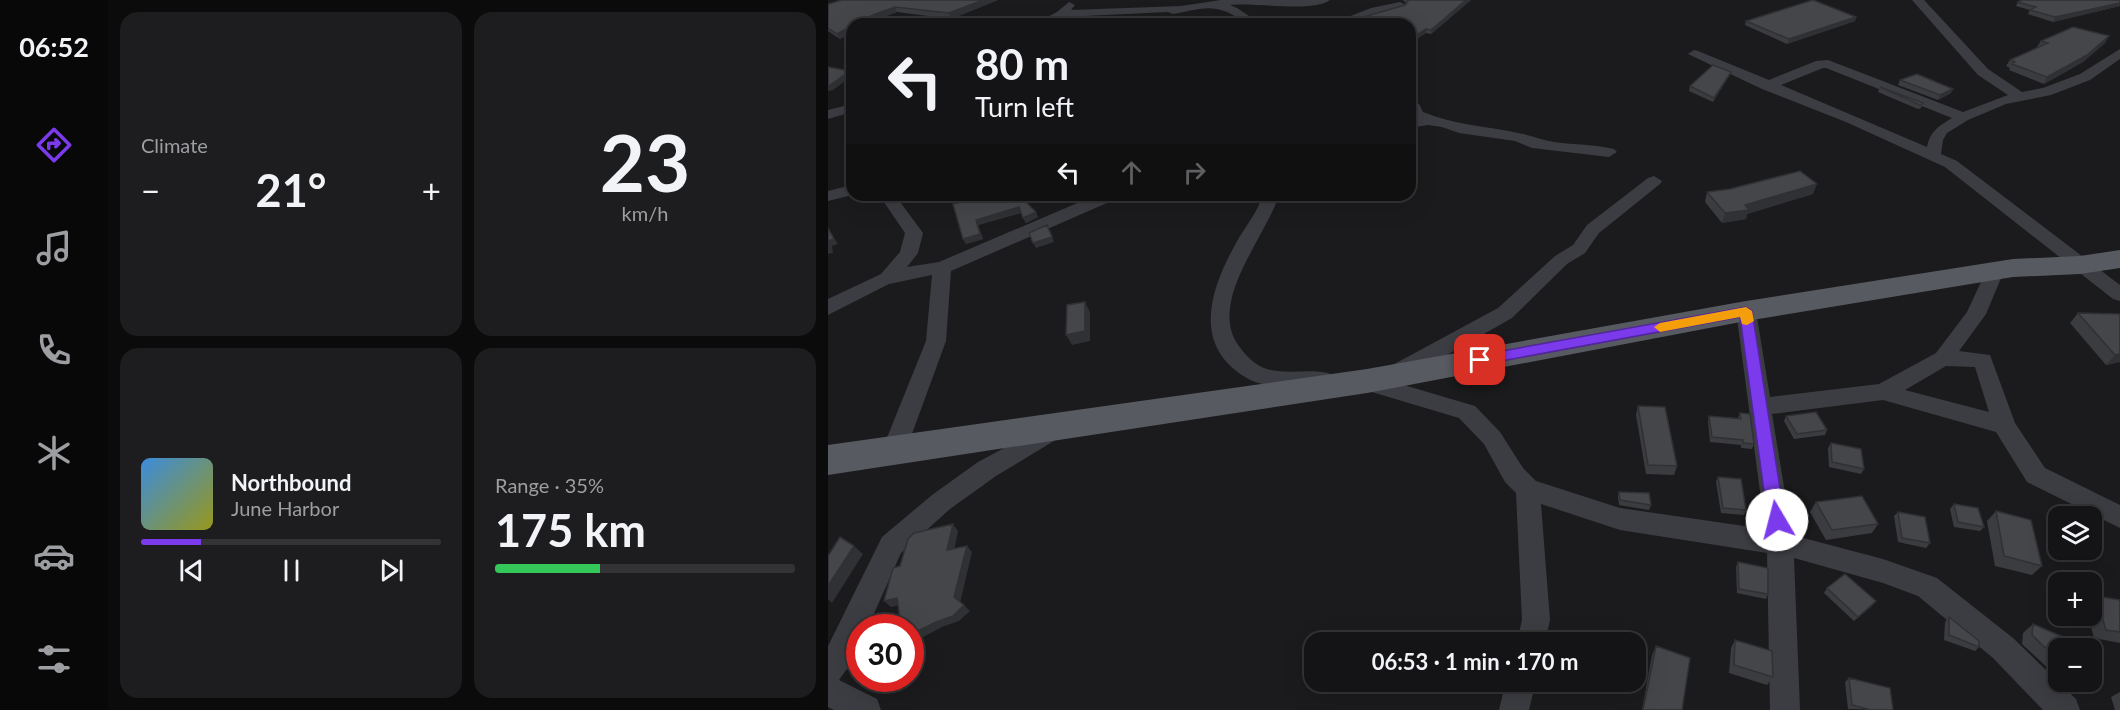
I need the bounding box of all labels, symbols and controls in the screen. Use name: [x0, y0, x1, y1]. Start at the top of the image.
text: 06:52: [19, 30, 89, 63]
text: 80 m: [975, 39, 1069, 89]
icon: left: [876, 42, 954, 120]
text: Turn left: [975, 90, 1074, 123]
text: 23: [600, 115, 690, 209]
icon: directions: [33, 124, 75, 166]
text: Climate: [141, 133, 208, 157]
icon: left: [1052, 156, 1085, 189]
icon: ahead: [1115, 156, 1148, 189]
icon: right: [1178, 156, 1211, 189]
text: 21°: [256, 163, 326, 217]
text: −: [141, 170, 160, 210]
text: +: [422, 170, 441, 210]
text: km/h: [622, 201, 668, 225]
icon: music: [33, 227, 75, 269]
icon: phone: [33, 329, 75, 371]
pin: [1454, 334, 1505, 385]
icon: arrive: [1463, 343, 1496, 376]
icon: climate: [33, 432, 75, 474]
text: Northbound: [231, 469, 351, 496]
text: Range · 35%: [495, 473, 604, 497]
position arrow: [1745, 488, 1809, 552]
text: June Harbor: [231, 496, 339, 520]
text: 175 km: [495, 503, 646, 557]
map controls: [2048, 506, 2102, 692]
button: layers: [2048, 506, 2102, 560]
icon: car: [33, 535, 75, 577]
icon: previous: [175, 554, 208, 587]
icon: pause: [275, 554, 308, 587]
icon: next: [375, 554, 408, 587]
button: +: [2048, 572, 2102, 626]
speed limit sign: 30: [846, 614, 924, 692]
icon: filters: [33, 638, 75, 680]
button: −: [2048, 638, 2102, 692]
text: 06:53 · 1 min · 170 m: [1372, 648, 1578, 675]

